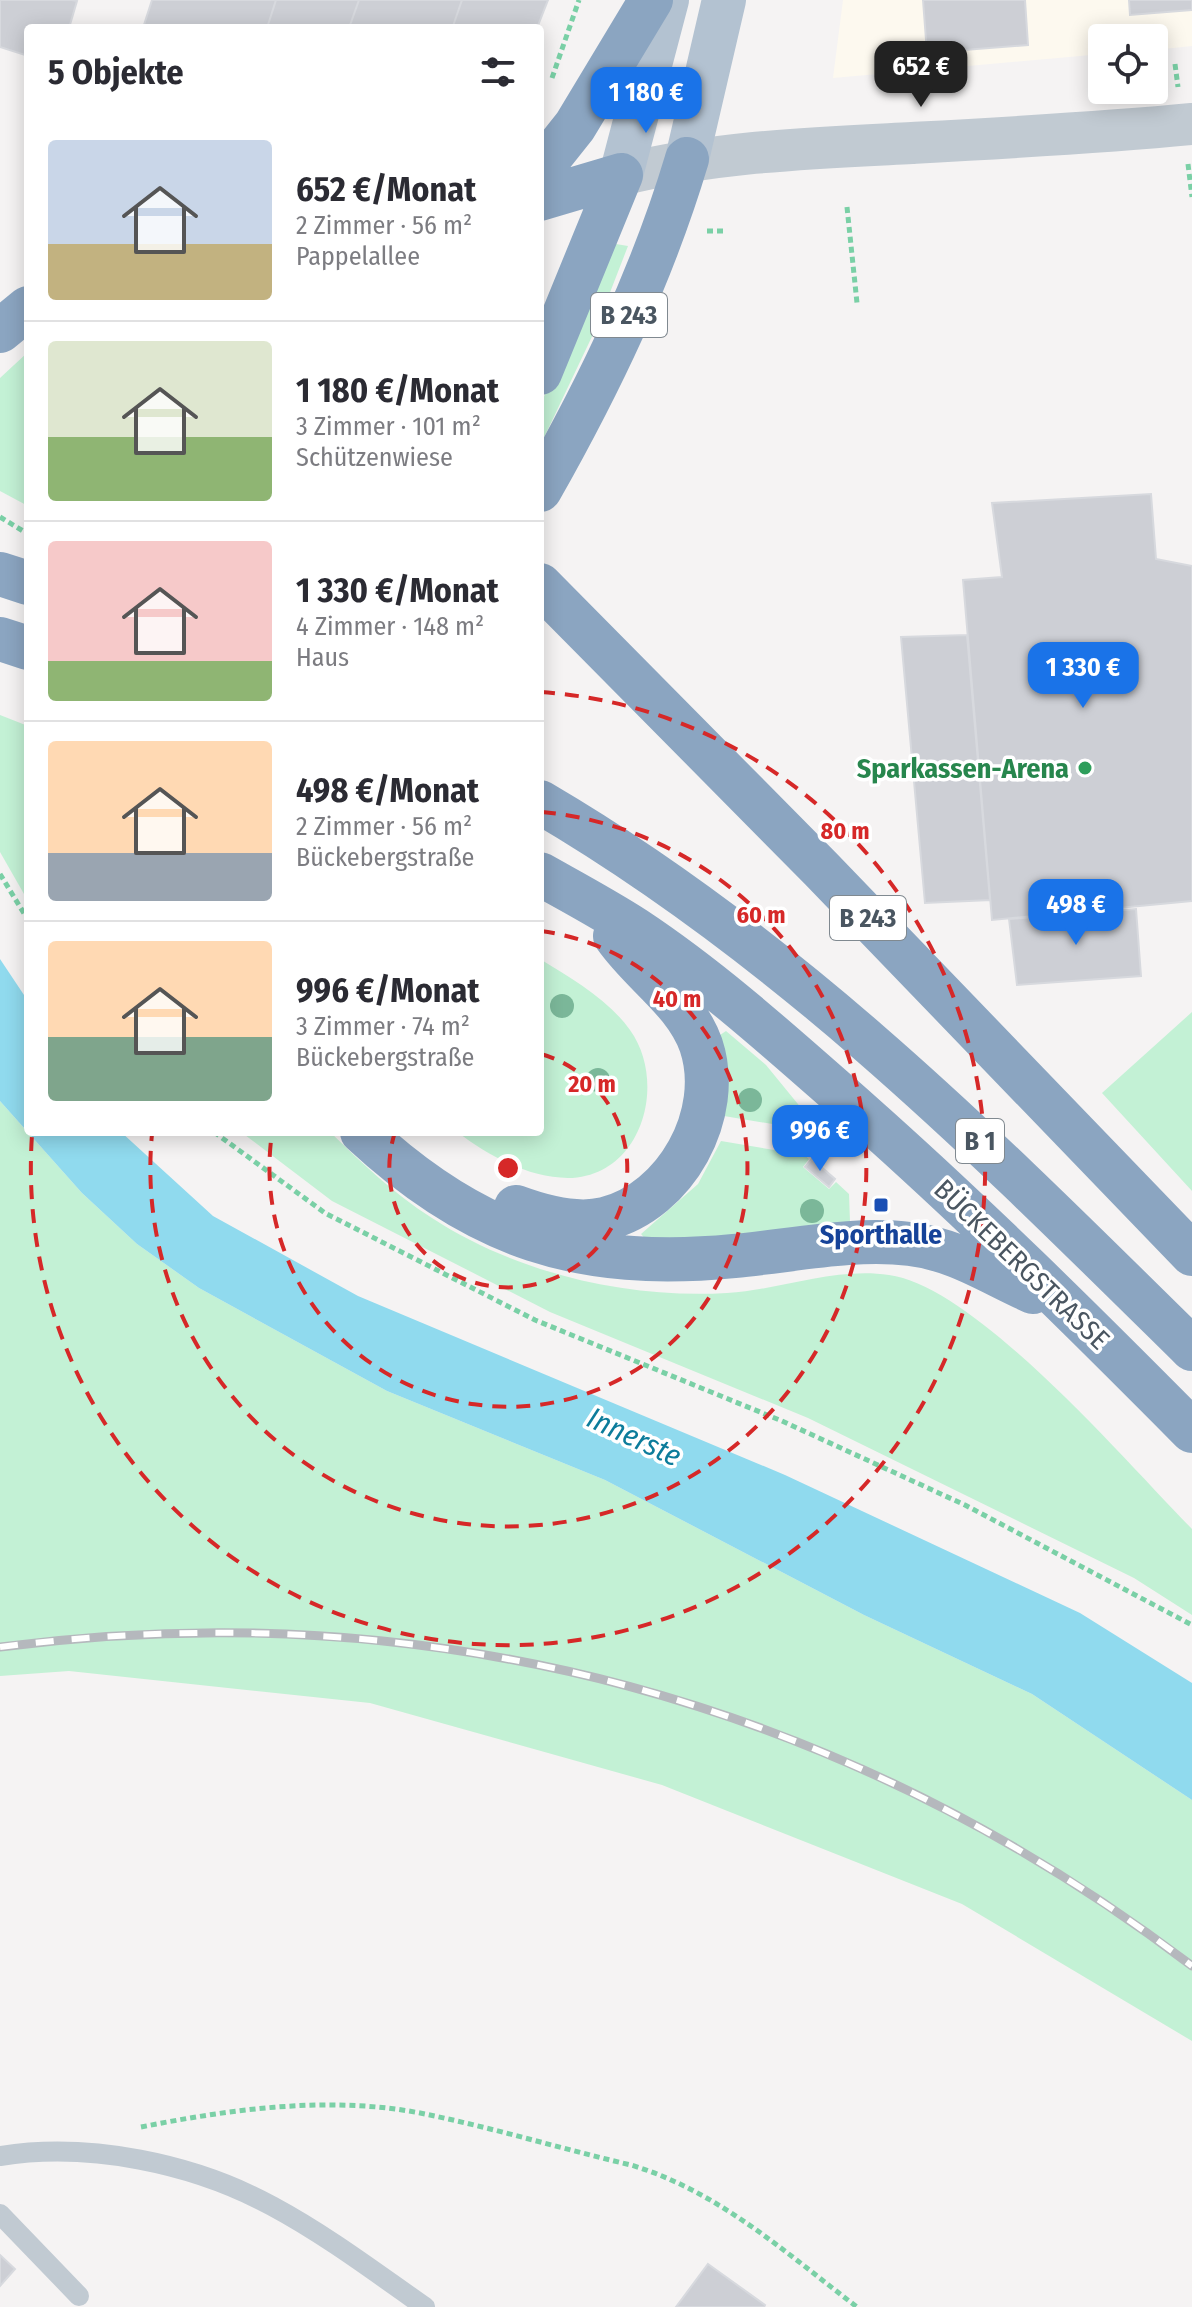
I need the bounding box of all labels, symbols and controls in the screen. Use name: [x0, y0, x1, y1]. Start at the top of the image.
map controls: [1088, 24, 1168, 104]
button: locate: [1088, 24, 1168, 104]
pin: 652 €: [865, 41, 977, 109]
icon: filters: [476, 50, 520, 94]
text: 652 €: [892, 51, 950, 82]
text: 5 Objekte: [48, 52, 184, 93]
pin: 1 180 €: [572, 67, 720, 135]
text: 1 180 €: [609, 77, 683, 108]
text: 652 €/Monat: [296, 169, 476, 210]
icon: home: [112, 172, 208, 268]
text: 2 Zimmer · 56 m²: [296, 210, 472, 241]
text: Pappelallee: [296, 241, 420, 272]
road number: B 243: [591, 293, 667, 337]
text: 1 180 €/Monat: [296, 370, 499, 411]
icon: home: [112, 373, 208, 469]
text: 3 Zimmer · 101 m²: [296, 411, 481, 442]
text: Schützenwiese: [296, 442, 453, 473]
text: 1 330 €/Monat: [296, 570, 499, 611]
icon: home: [112, 573, 208, 669]
text: 4 Zimmer · 148 m²: [296, 611, 484, 642]
text: Haus: [296, 642, 349, 673]
pin: 1 330 €: [1009, 642, 1157, 710]
text: 1 330 €: [1046, 652, 1120, 683]
place label: Sparkassen-Arena: [857, 752, 1069, 785]
marker: Sparkassen-Arena: [1076, 759, 1094, 777]
text: 498 €/Monat: [296, 770, 479, 811]
icon: home: [112, 773, 208, 869]
text: 2 Zimmer · 56 m²: [296, 811, 472, 842]
text: 80 m: [820, 817, 870, 845]
text: Bückebergstraße: [296, 842, 474, 873]
pin: 498 €: [1020, 879, 1132, 947]
text: 498 €: [1046, 889, 1106, 920]
road number: B 243: [830, 896, 906, 940]
text: 60 m: [737, 901, 785, 929]
text: 996 €/Monat: [296, 970, 479, 1011]
icon: home: [112, 973, 208, 1069]
text: 40 m: [653, 985, 701, 1013]
text: 3 Zimmer · 74 m²: [296, 1011, 470, 1042]
text: Bückebergstraße: [296, 1042, 474, 1073]
text: 20 m: [567, 1070, 616, 1098]
pin: 996 €: [764, 1105, 876, 1173]
text: 996 €: [790, 1115, 850, 1146]
road number: B 1: [956, 1119, 1004, 1163]
centre of rings: [494, 1154, 522, 1182]
street label: BÜCKEBERGSTRASSE: [927, 1173, 1116, 1356]
marker: Sporthalle: [872, 1196, 890, 1214]
place label: Sporthalle: [820, 1218, 942, 1251]
water label: Innerste: [581, 1400, 687, 1474]

